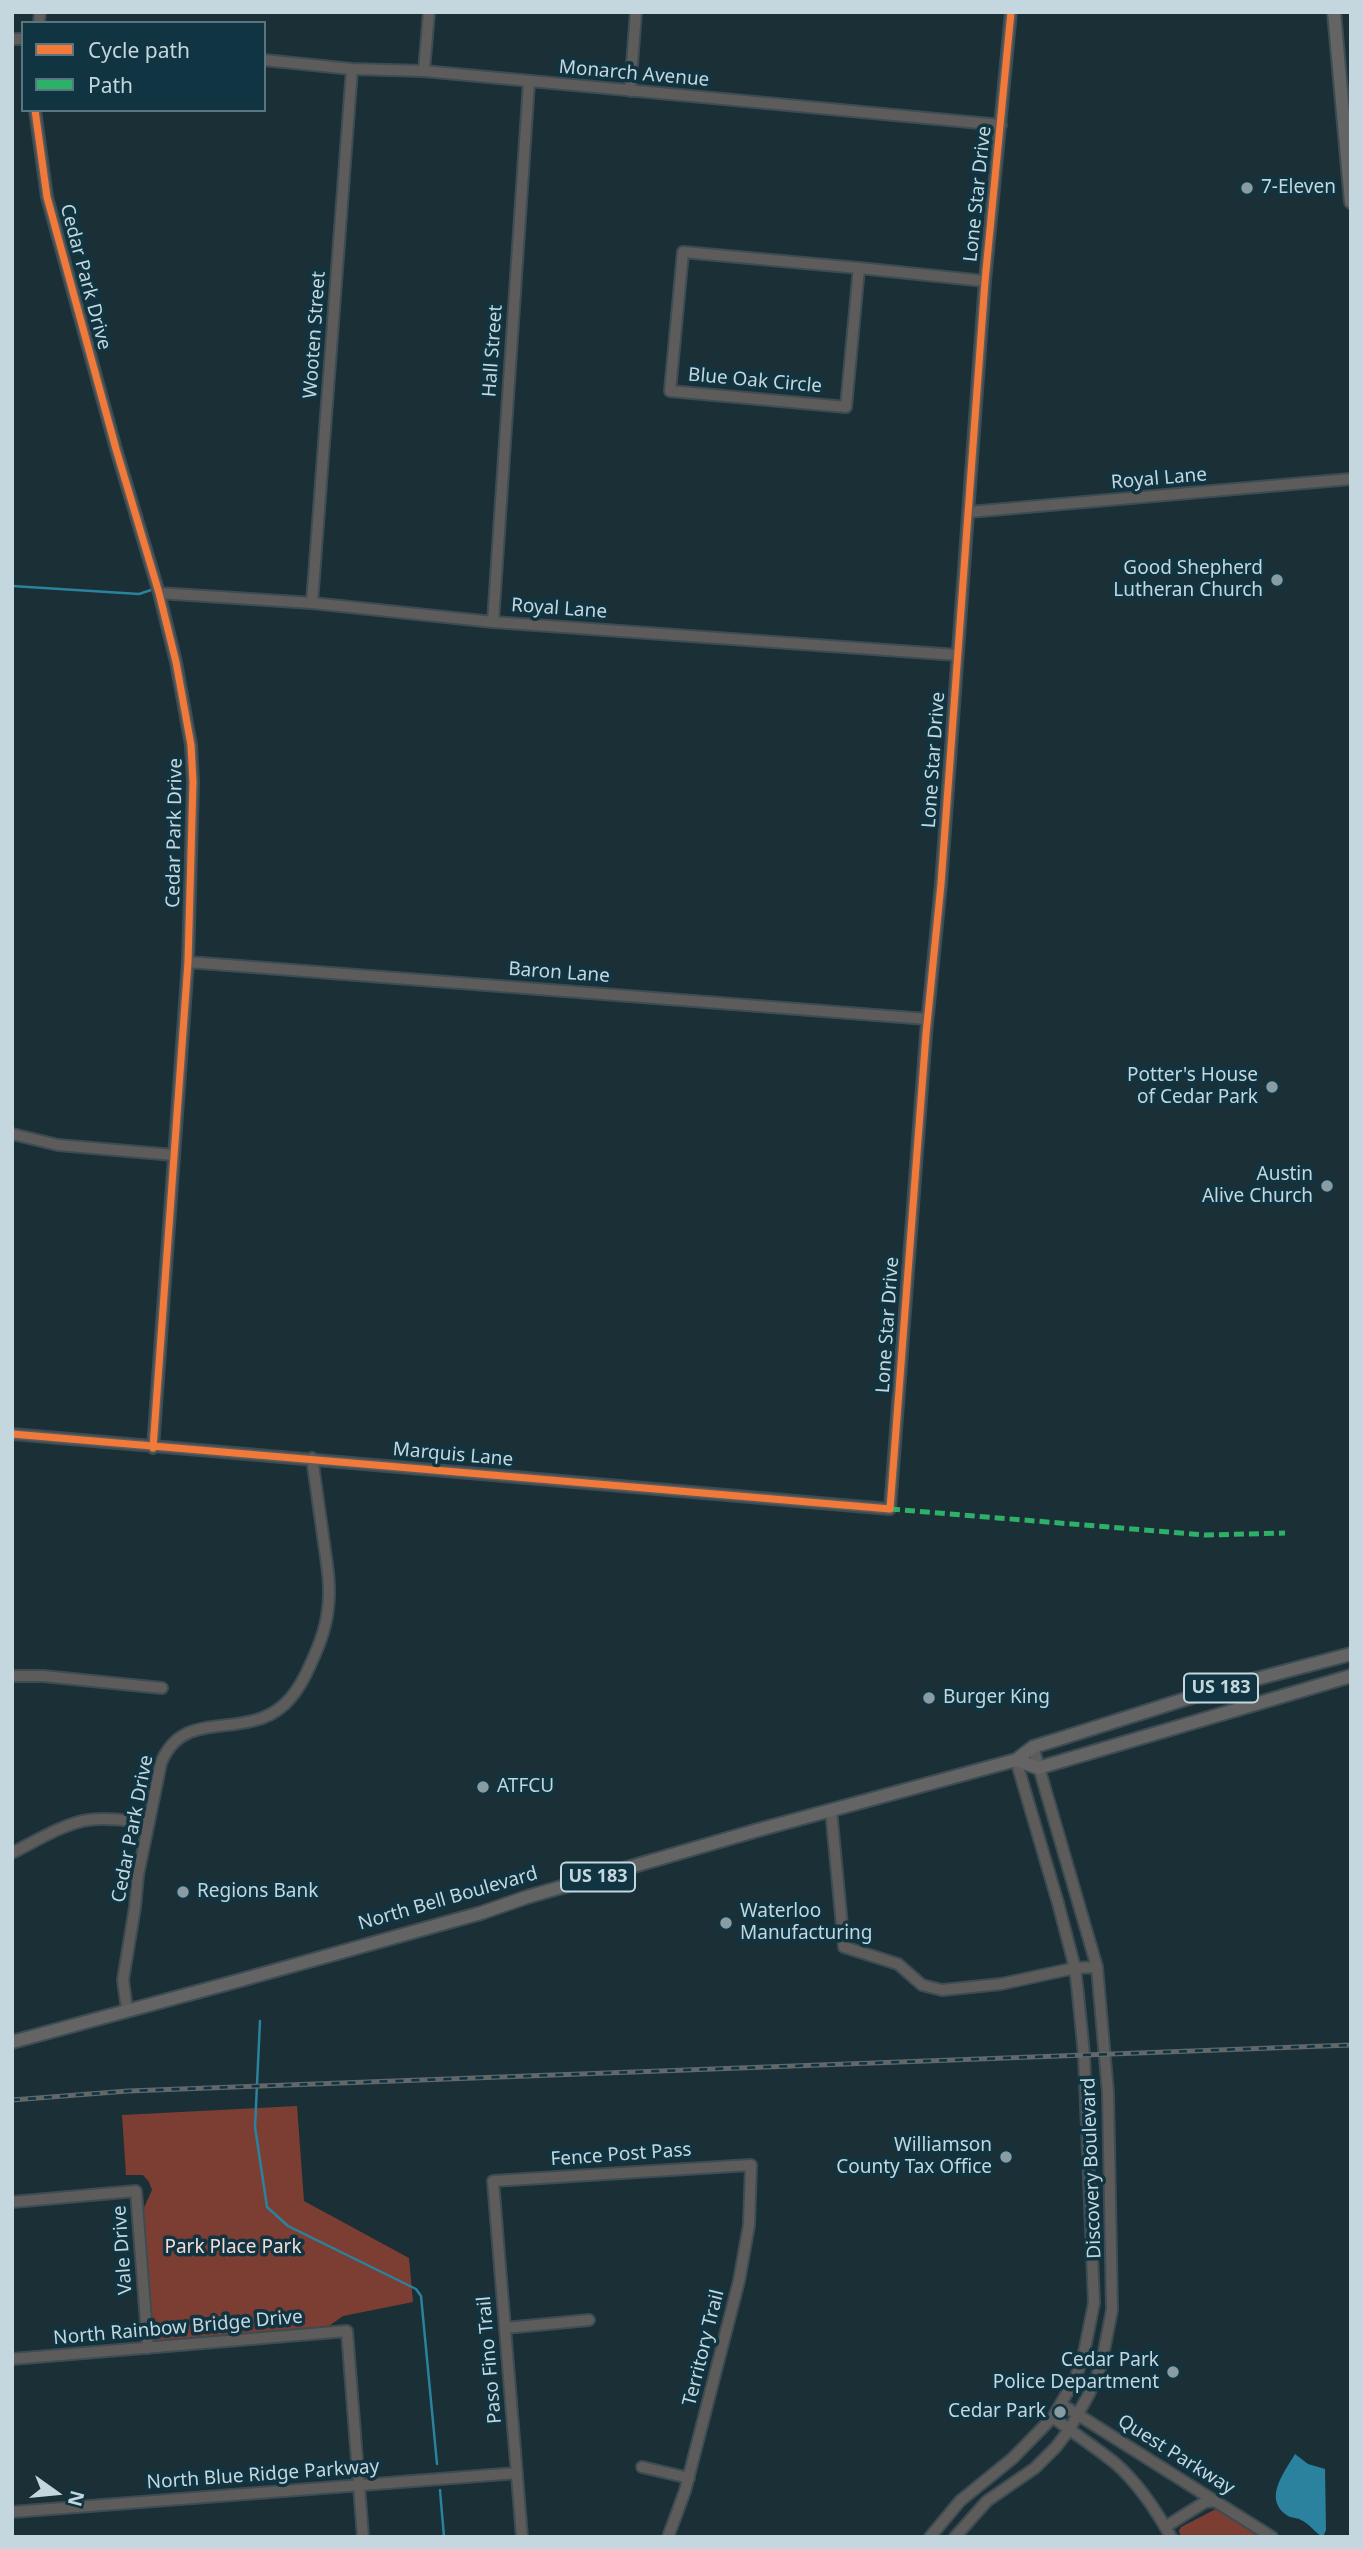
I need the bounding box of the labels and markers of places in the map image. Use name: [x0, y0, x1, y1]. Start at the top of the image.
place label: 7-Eleven: [1261, 177, 1336, 199]
marker: 7-Eleven: [1239, 180, 1255, 196]
place label: Good Shepherd Lutheran Church: [1113, 558, 1263, 602]
marker: Good Shepherd Lutheran Church: [1269, 572, 1285, 588]
place label: Potter's House of Cedar Park: [1127, 1065, 1258, 1109]
marker: Potter's House of Cedar Park: [1264, 1079, 1280, 1095]
place label: Austin Alive Church: [1202, 1164, 1313, 1208]
marker: Austin Alive Church: [1319, 1178, 1335, 1194]
place label: Burger King: [943, 1687, 1050, 1709]
marker: Burger King: [921, 1690, 937, 1706]
place label: ATFCU: [497, 1776, 554, 1798]
marker: ATFCU: [475, 1779, 491, 1795]
place label: Regions Bank: [197, 1881, 318, 1903]
marker: Regions Bank: [175, 1884, 191, 1900]
place label: Waterloo Manufacturing: [740, 1901, 872, 1945]
marker: Waterloo Manufacturing: [718, 1915, 734, 1931]
place label: Williamson County Tax Office: [836, 2135, 992, 2179]
marker: Williamson County Tax Office: [998, 2149, 1014, 2165]
place label: Cedar Park Police Department: [993, 2350, 1159, 2394]
marker: Cedar Park Police Department: [1165, 2364, 1181, 2380]
place label: Cedar Park: [948, 2401, 1046, 2423]
marker: Cedar Park: [1052, 2404, 1068, 2420]

